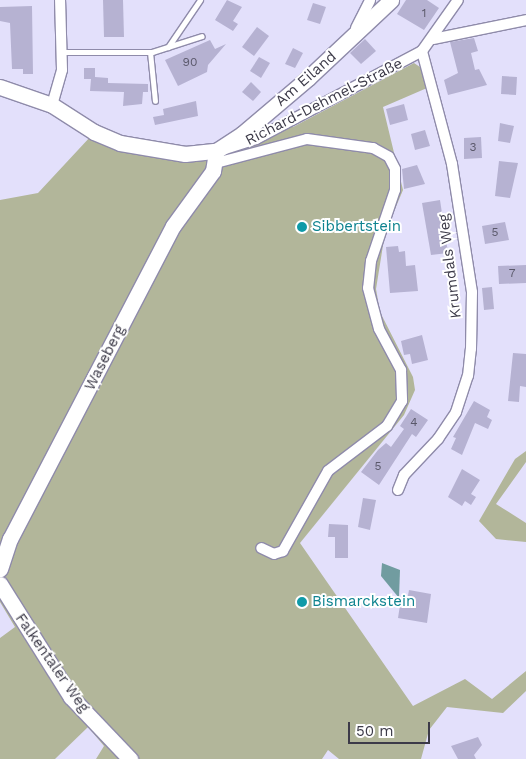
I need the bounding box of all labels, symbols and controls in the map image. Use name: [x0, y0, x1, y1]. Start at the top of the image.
house number: 1: [422, 7, 426, 21]
street label: Am Eiland: [272, 48, 340, 110]
street label: Richard-Dehmel-Straße: [242, 54, 406, 150]
house number: 90: [183, 56, 197, 70]
house number: 3: [470, 141, 476, 155]
street label: Krumdals Weg: [435, 213, 465, 319]
place label: Sibbertstein: [312, 218, 401, 236]
marker: Sibbertstein: [296, 221, 308, 233]
house number: 5: [492, 226, 498, 240]
house number: 7: [509, 267, 515, 281]
street label: Waseberg: [81, 322, 129, 394]
house number: 4: [410, 416, 418, 430]
house number: 5: [375, 460, 381, 474]
place label: Bismarckstein: [312, 593, 415, 611]
marker: Bismarckstein: [296, 596, 308, 608]
street label: Falkentaler Weg: [11, 610, 93, 716]
scale bar: [351, 712, 434, 744]
text: 50 m: [356, 722, 393, 740]

